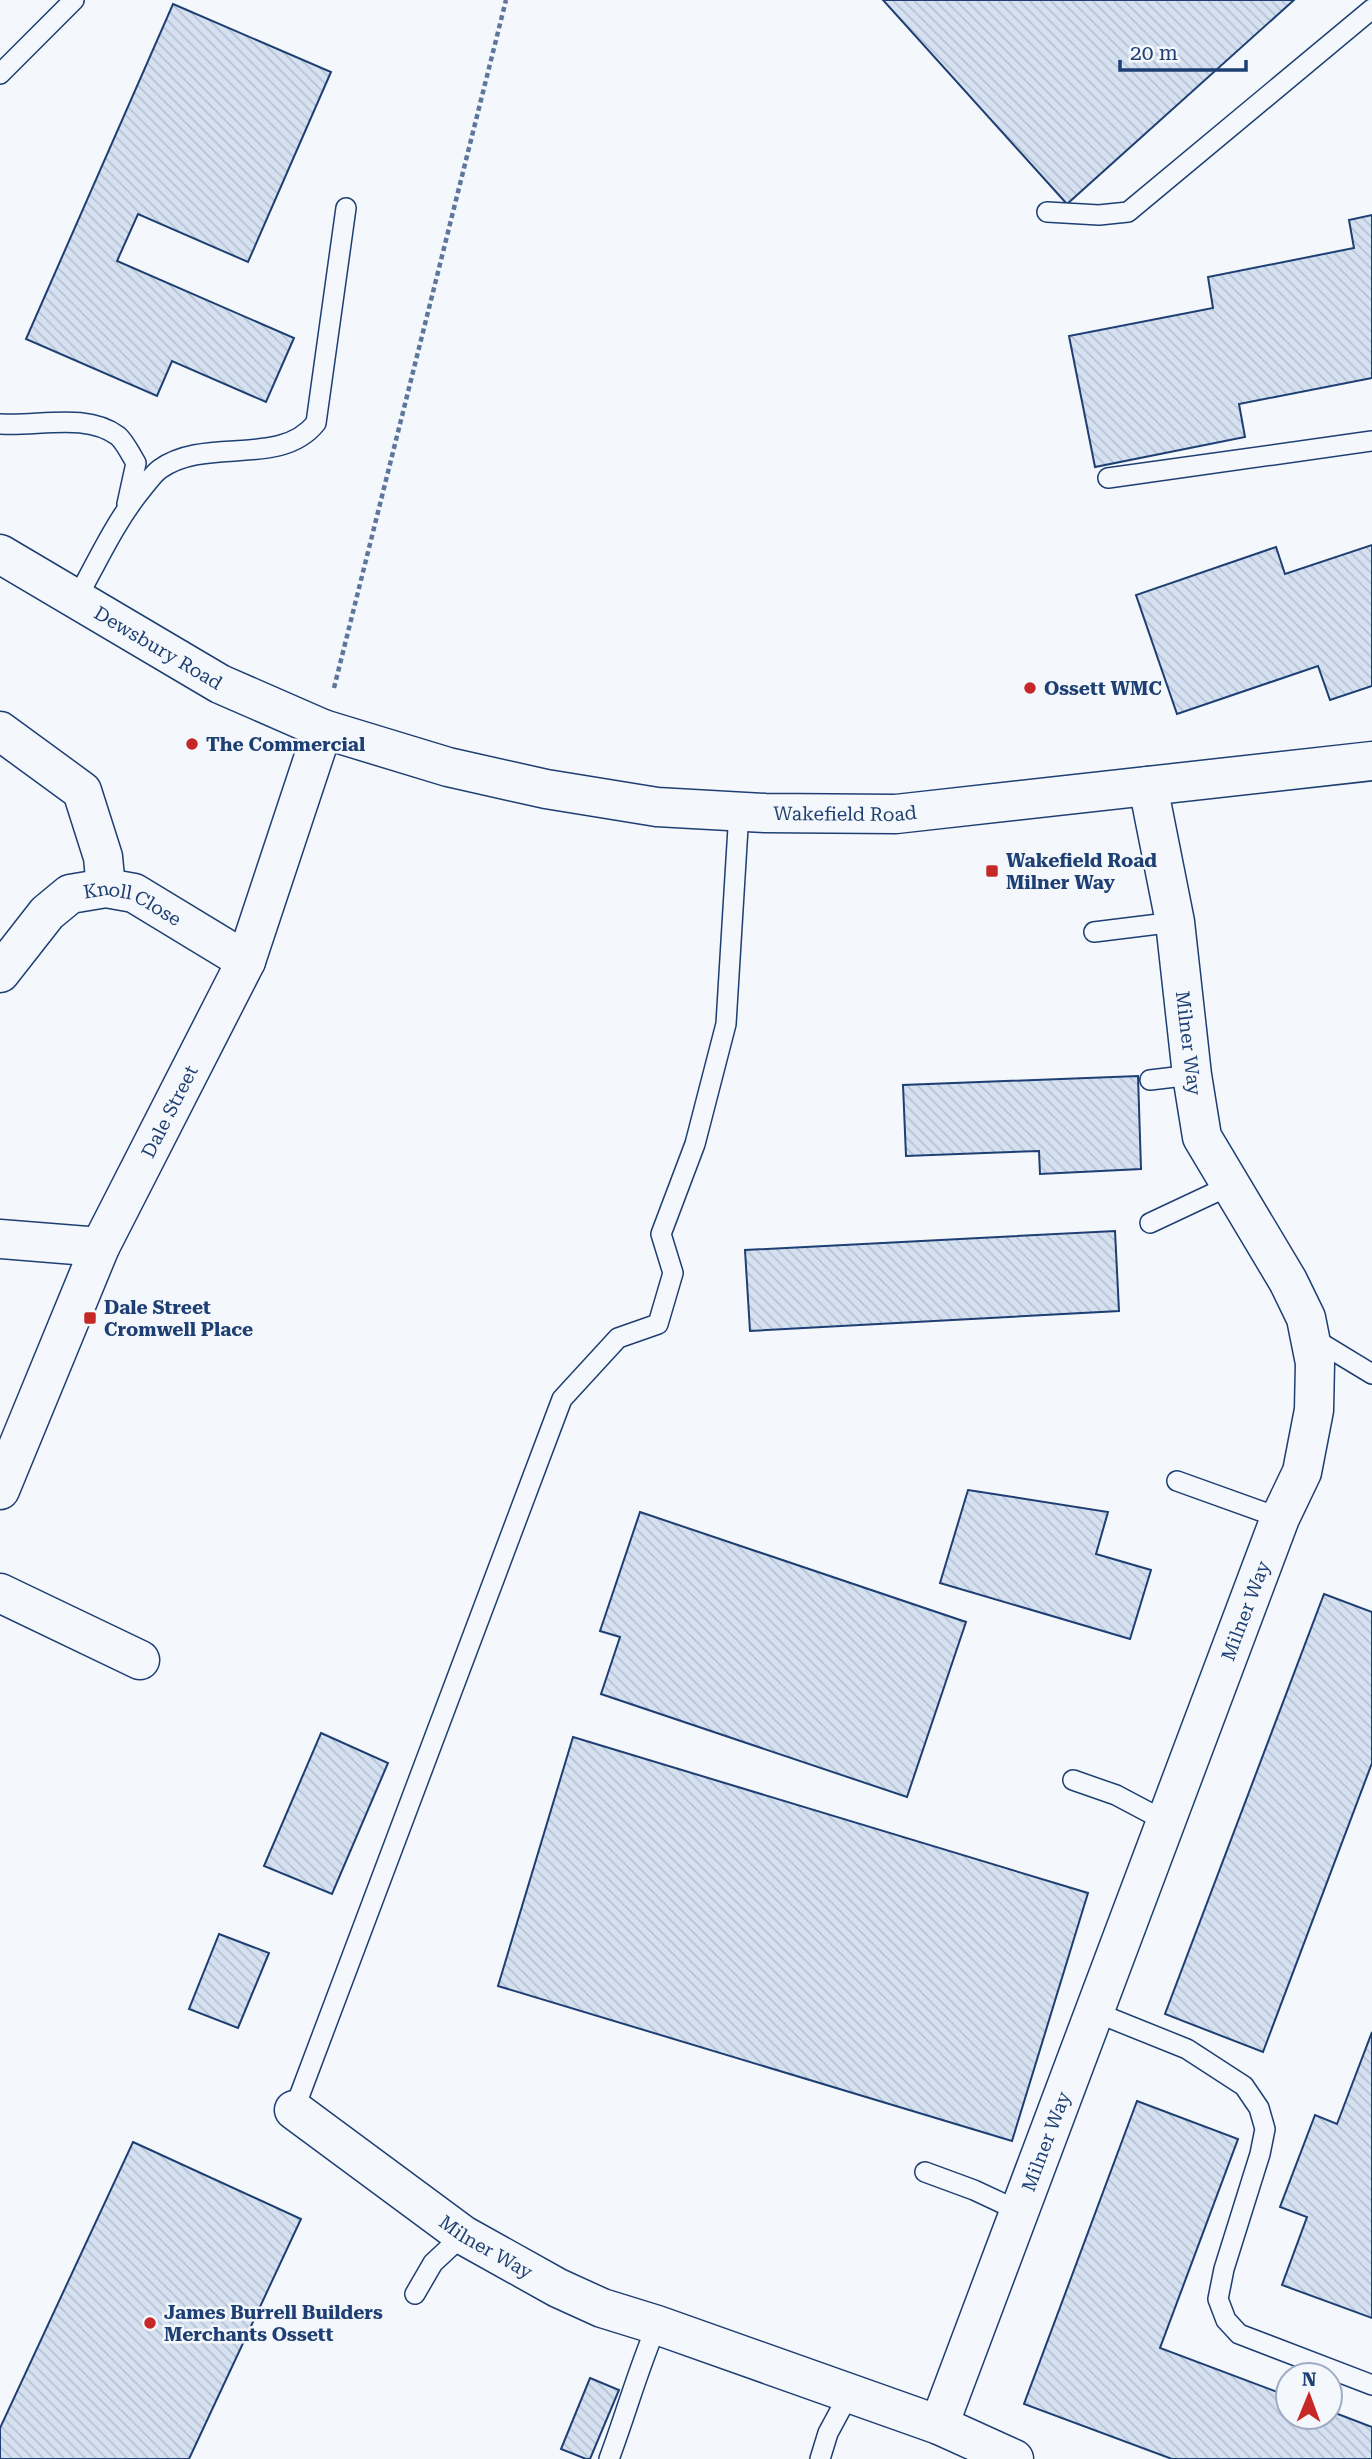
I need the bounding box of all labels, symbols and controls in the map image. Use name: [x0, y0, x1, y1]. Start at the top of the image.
scale bar: [1120, 28, 1246, 72]
text: 20 m: [1130, 41, 1178, 65]
street label: Dewsbury Road: [90, 601, 226, 695]
place label: Ossett WMC: [1044, 677, 1162, 700]
marker: Ossett WMC: [1022, 680, 1038, 696]
place label: The Commercial: [206, 733, 365, 756]
marker: The Commercial: [184, 736, 200, 752]
street label: Wakefield Road: [773, 801, 918, 826]
place label: Wakefield Road Milner Way: [1006, 849, 1157, 894]
marker: Wakefield Road Milner Way: [984, 863, 1000, 879]
street label: Knoll Close: [82, 877, 185, 931]
street label: Milner Way: [1171, 990, 1206, 1097]
street label: Dale Street: [137, 1062, 203, 1162]
place label: Dale Street Cromwell Place: [104, 1296, 253, 1341]
marker: Dale Street Cromwell Place: [82, 1310, 98, 1326]
street label: Milner Way: [1216, 1557, 1275, 1664]
street label: Milner Way: [1017, 2088, 1076, 2195]
street label: Milner Way: [434, 2210, 537, 2284]
place label: James Burrell Builders Merchants Ossett: [164, 2301, 383, 2346]
marker: James Burrell Builders Merchants Ossett: [142, 2315, 158, 2331]
north arrow: [1274, 2361, 1344, 2431]
text: N: [1302, 2368, 1317, 2391]

